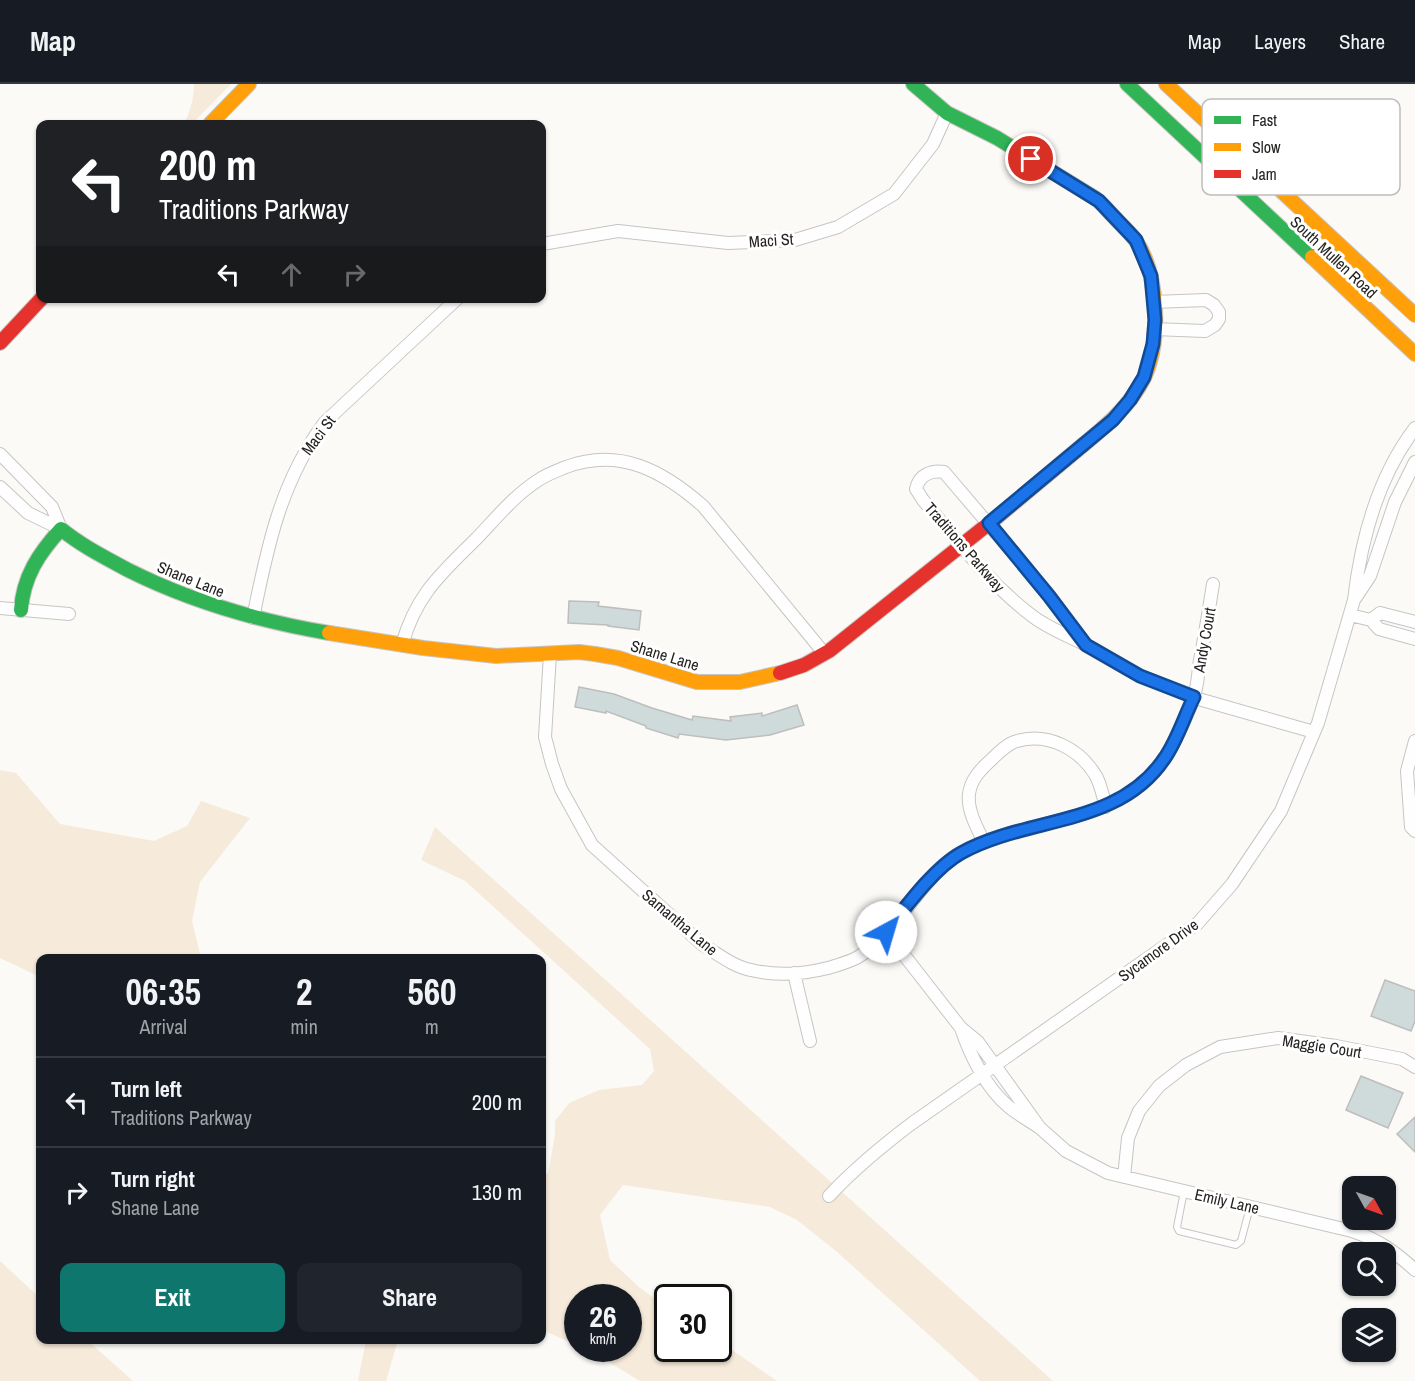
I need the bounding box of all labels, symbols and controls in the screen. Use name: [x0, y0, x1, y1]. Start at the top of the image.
text: Map: [30, 22, 76, 60]
text: Map: [1188, 27, 1221, 56]
text: Layers: [1254, 27, 1306, 56]
text: Share: [1339, 27, 1385, 56]
legend: [1202, 99, 1400, 195]
text: Fast: [1252, 109, 1277, 131]
pin: [1005, 133, 1056, 184]
text: Slow: [1252, 136, 1281, 158]
text: 200 m: [159, 137, 257, 193]
icon: arrive: [1014, 142, 1047, 175]
icon: left: [60, 144, 138, 222]
text: Jam: [1252, 163, 1277, 185]
text: Traditions Parkway: [159, 191, 349, 227]
street label: South Mullen Road: [1286, 211, 1382, 303]
street label: Maci St: [748, 227, 794, 253]
icon: left: [212, 258, 245, 291]
icon: ahead: [275, 258, 308, 291]
icon: right: [338, 258, 371, 291]
street label: Maci St: [296, 410, 340, 459]
street label: Traditions Parkway: [920, 497, 1011, 597]
street label: Shane Lane: [154, 556, 228, 602]
street label: Andy Court: [1187, 605, 1221, 675]
street label: Shane Lane: [628, 634, 702, 676]
street label: Samantha Lane: [637, 884, 723, 960]
position arrow: [854, 900, 918, 964]
street label: Sycamore Drive: [1113, 913, 1203, 987]
text: 06:35: [125, 968, 201, 1016]
text: 2: [296, 968, 312, 1016]
text: 560: [407, 968, 457, 1016]
text: Arrival: [140, 1013, 187, 1040]
text: min: [290, 1013, 318, 1040]
text: m: [425, 1013, 439, 1040]
street label: Maggie Court: [1281, 1029, 1363, 1063]
text: Turn left: [111, 1074, 182, 1104]
icon: left: [60, 1086, 93, 1119]
text: 200 m: [472, 1087, 522, 1117]
text: Traditions Parkway: [111, 1104, 252, 1131]
text: Turn right: [111, 1164, 195, 1194]
icon: right: [60, 1176, 93, 1209]
north arrow: [1342, 1176, 1396, 1230]
map controls: [1342, 1176, 1396, 1362]
text: 130 m: [472, 1177, 522, 1207]
street label: Emily Lane: [1193, 1183, 1261, 1219]
text: Shane Lane: [111, 1194, 199, 1221]
button: search: [1342, 1242, 1396, 1296]
button: Exit: [60, 1263, 285, 1332]
button: Share: [297, 1263, 522, 1332]
speed limit sign: 30: [654, 1284, 732, 1362]
text: 26: [589, 1296, 617, 1336]
button: layers: [1342, 1308, 1396, 1362]
text: km/h: [590, 1328, 616, 1349]

